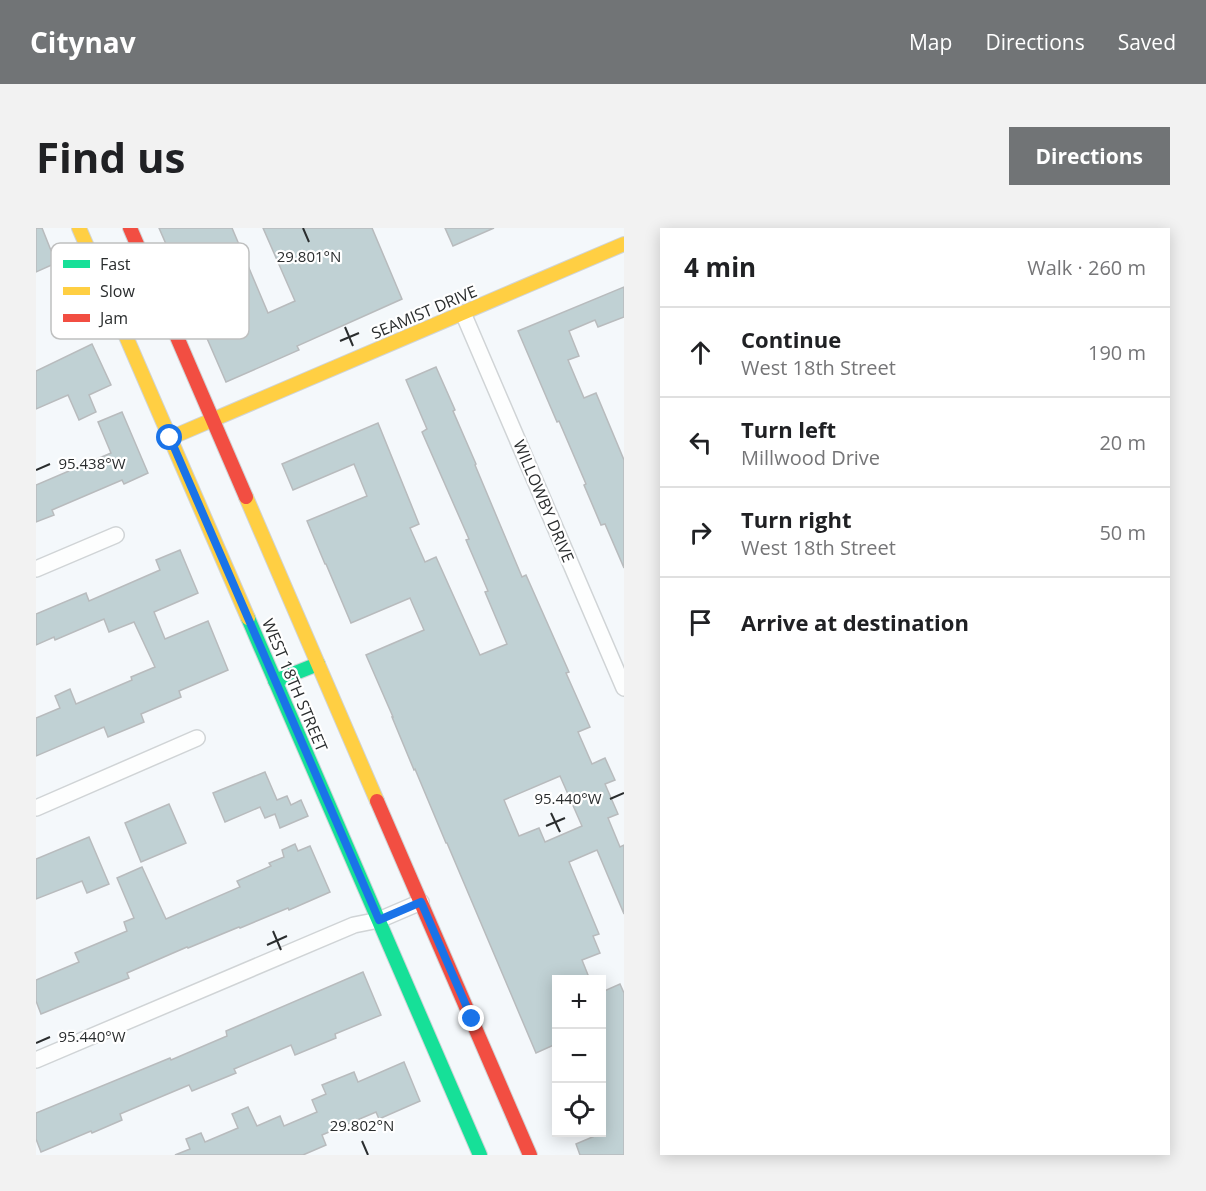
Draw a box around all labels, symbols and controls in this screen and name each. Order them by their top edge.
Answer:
text: Citynav [30,23,136,61]
text: Map [909,28,952,56]
text: Directions [985,28,1085,56]
text: Saved [1118,28,1176,56]
button: Directions [1009,127,1170,185]
text: Find us [36,128,185,185]
legend [51,243,249,339]
text: 29.801°N [277,246,341,266]
text: 4 min [684,249,756,285]
text: Fast [100,253,131,275]
text: Walk · 260 m [1027,254,1146,281]
text: Slow [100,280,135,302]
street label: SEAMIST DRIVE [368,280,480,344]
text: Jam [98,307,128,329]
text: Continue [741,324,841,354]
icon: ahead [684,336,717,369]
text: 190 m [1088,339,1146,366]
text: West 18th Street [741,354,896,381]
text: Turn left [741,414,836,444]
route start [156,424,182,450]
icon: left [684,426,717,459]
text: 20 m [1099,429,1146,456]
street label: WILLOWBY DRIVE [508,436,580,566]
text: Millwood Drive [741,444,880,471]
text: 95.438°W [58,453,126,473]
text: Turn right [741,504,852,534]
icon: right [684,516,717,549]
text: 50 m [1099,519,1146,546]
text: West 18th Street [741,534,896,561]
icon: arrive [684,606,717,639]
text: Arrive at destination [741,607,969,637]
street label: WEST 18TH STREET [257,615,333,755]
text: 95.440°W [534,788,602,808]
map controls [552,975,606,1137]
button: + [552,975,606,1029]
route end [458,1005,484,1031]
text: 95.440°W [58,1026,126,1046]
button: − [552,1029,606,1083]
button: locate [552,1083,606,1137]
text: 29.802°N [330,1115,394,1135]

